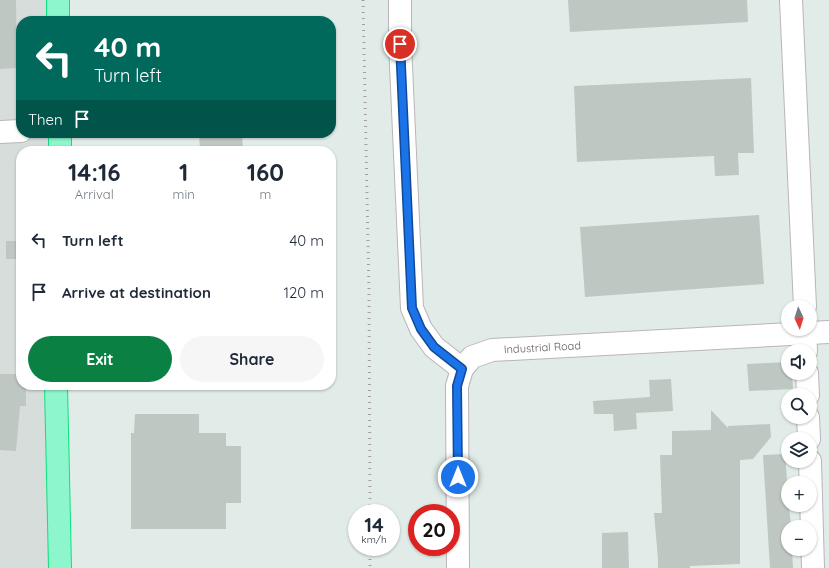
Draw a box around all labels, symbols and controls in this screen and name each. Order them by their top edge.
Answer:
pin [383,27,417,61]
text: 40 m [94,29,161,64]
icon: left [28,32,80,84]
icon: arrive [389,33,411,55]
text: Turn left [94,64,162,87]
icon: arrive [71,108,93,130]
text: Then [28,110,63,129]
text: 14:16 [68,157,121,187]
text: 1 [179,157,188,187]
text: 160 [247,157,284,187]
text: Arrival [75,186,114,202]
text: min [173,186,195,202]
text: m [259,186,271,202]
icon: left [28,229,50,251]
text: Turn left [62,231,124,250]
text: 40 m [289,231,324,250]
icon: arrive [28,281,50,303]
text: Arrive at destination [62,283,211,302]
text: 120 m [283,283,324,302]
north arrow [781,300,817,336]
map controls [781,300,817,556]
button: Exit [28,336,172,382]
button: Share [180,336,324,382]
street label: Industrial Road [503,338,581,356]
button: sound [781,344,817,380]
button: search [781,388,817,424]
button: layers [781,432,817,468]
position arrow [437,456,479,498]
button: + [781,476,817,512]
speed limit sign: 20 [408,504,460,556]
text: 14 [364,512,384,537]
button: − [781,520,817,556]
text: km/h [361,533,387,546]

